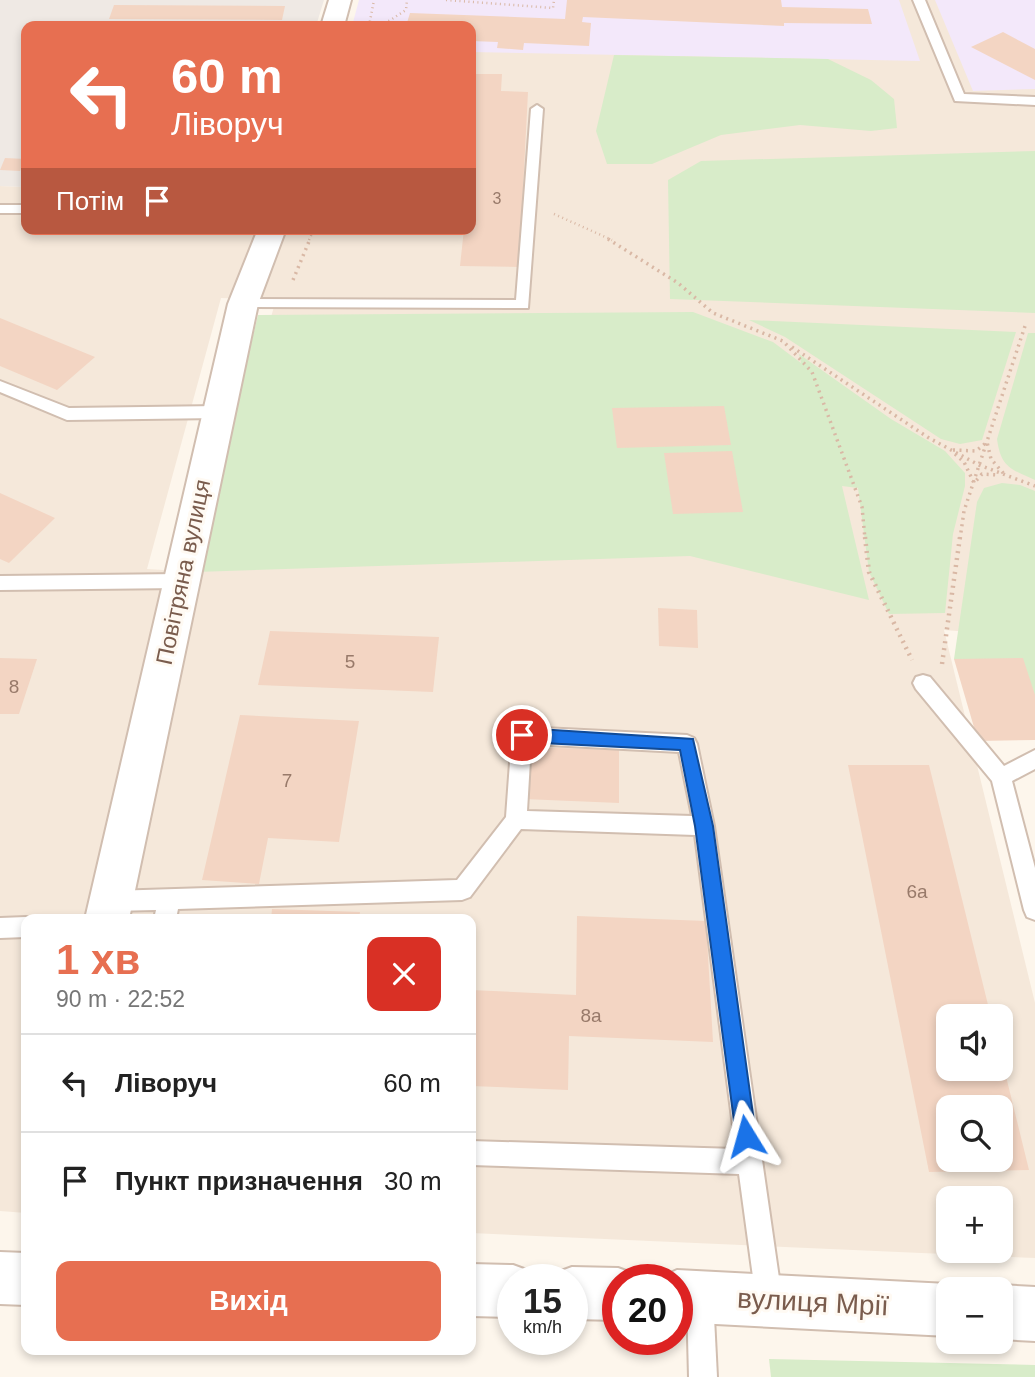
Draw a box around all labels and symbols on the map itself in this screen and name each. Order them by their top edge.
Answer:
house number: 3 [493,190,502,207]
street label: Повітряна вулиця [151,477,215,667]
house number: 5 [345,651,355,672]
house number: 8 [9,676,19,697]
pin [492,705,552,765]
house number: 7 [282,770,292,791]
house number: 6а [906,881,928,902]
house number: 8а [580,1005,602,1026]
position arrow [709,1099,783,1173]
speed limit sign: 20 [602,1264,693,1355]
street label: вулиця Мрії [737,1283,890,1321]

